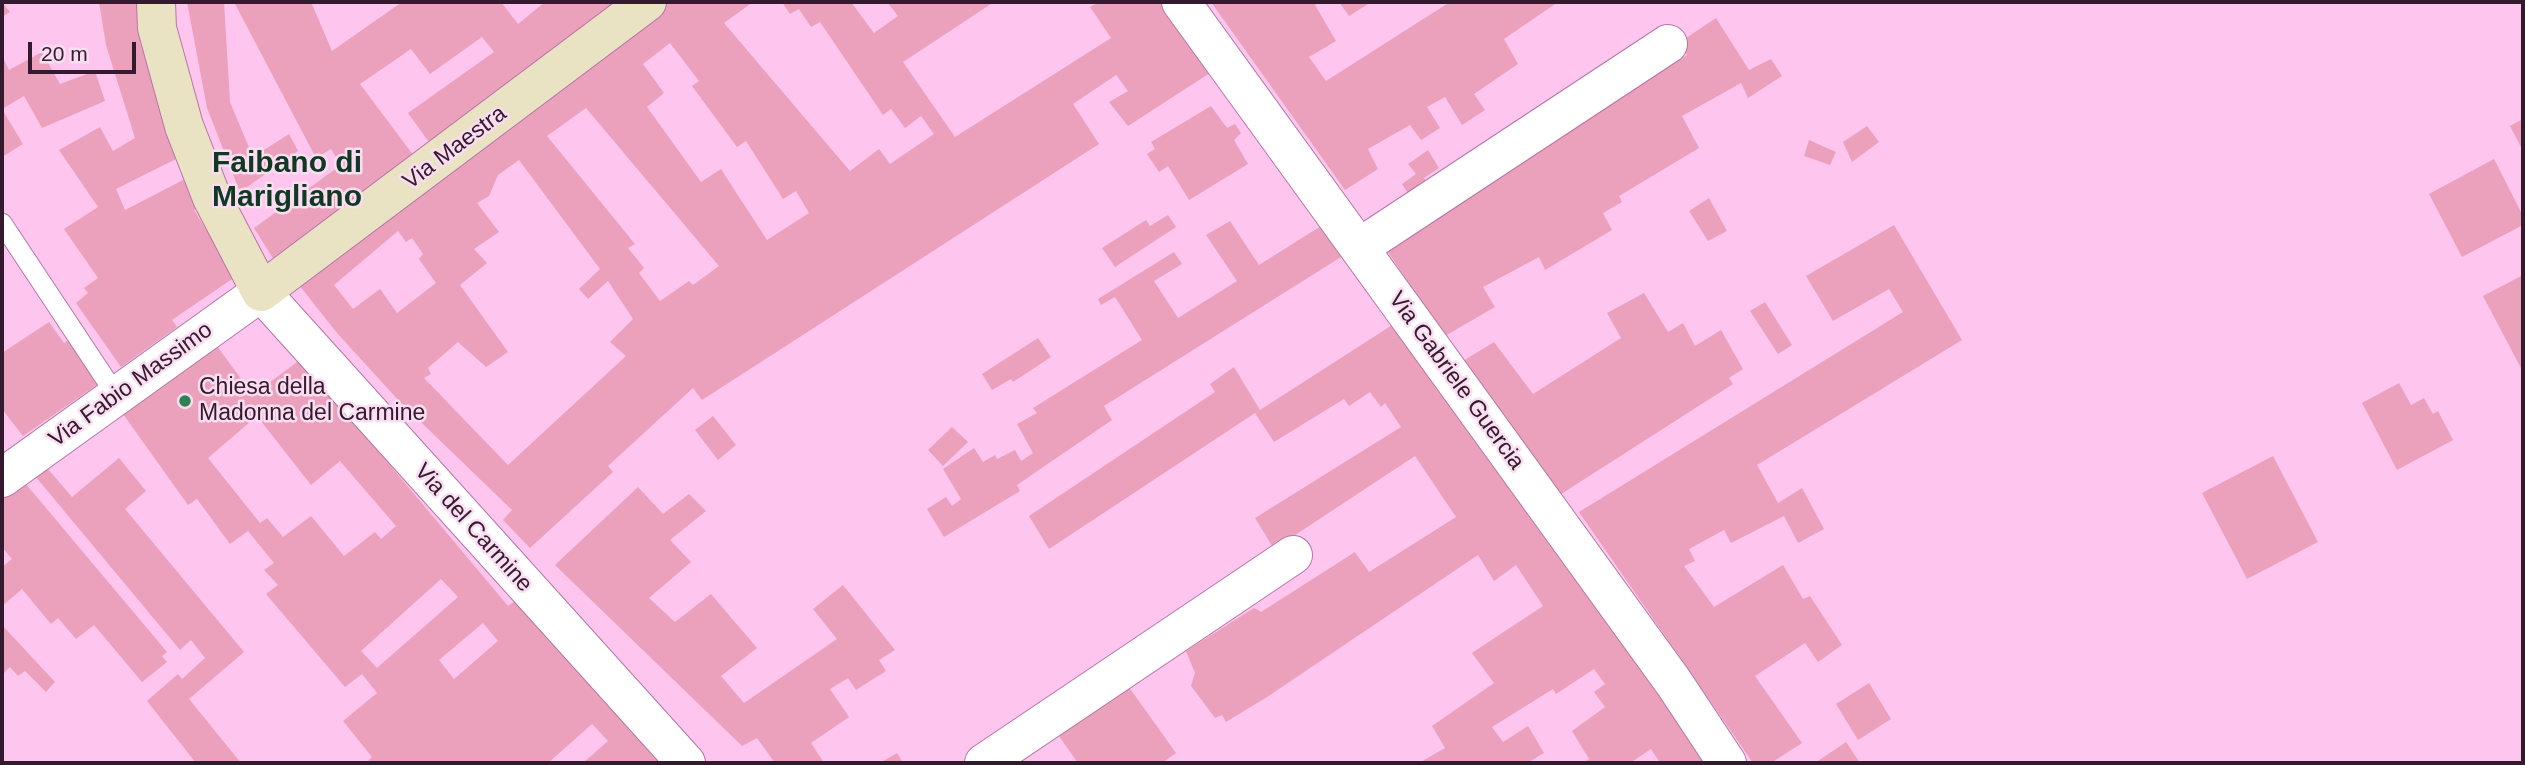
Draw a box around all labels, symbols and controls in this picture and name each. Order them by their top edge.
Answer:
scale bar [32,28,140,72]
text: 20 m [41,42,88,65]
street label: Via Maestra [398,100,512,196]
district label: Faibano di Marigliano [212,146,362,216]
street label: Via Gabriele Guercia [1382,287,1530,475]
street label: Via Fabio Massimo [44,316,218,454]
place label: Chiesa della Madonna del Carmine [199,374,425,428]
marker: Chiesa della Madonna del Carmine [177,393,193,409]
street label: Via del Carmine [408,458,538,598]

